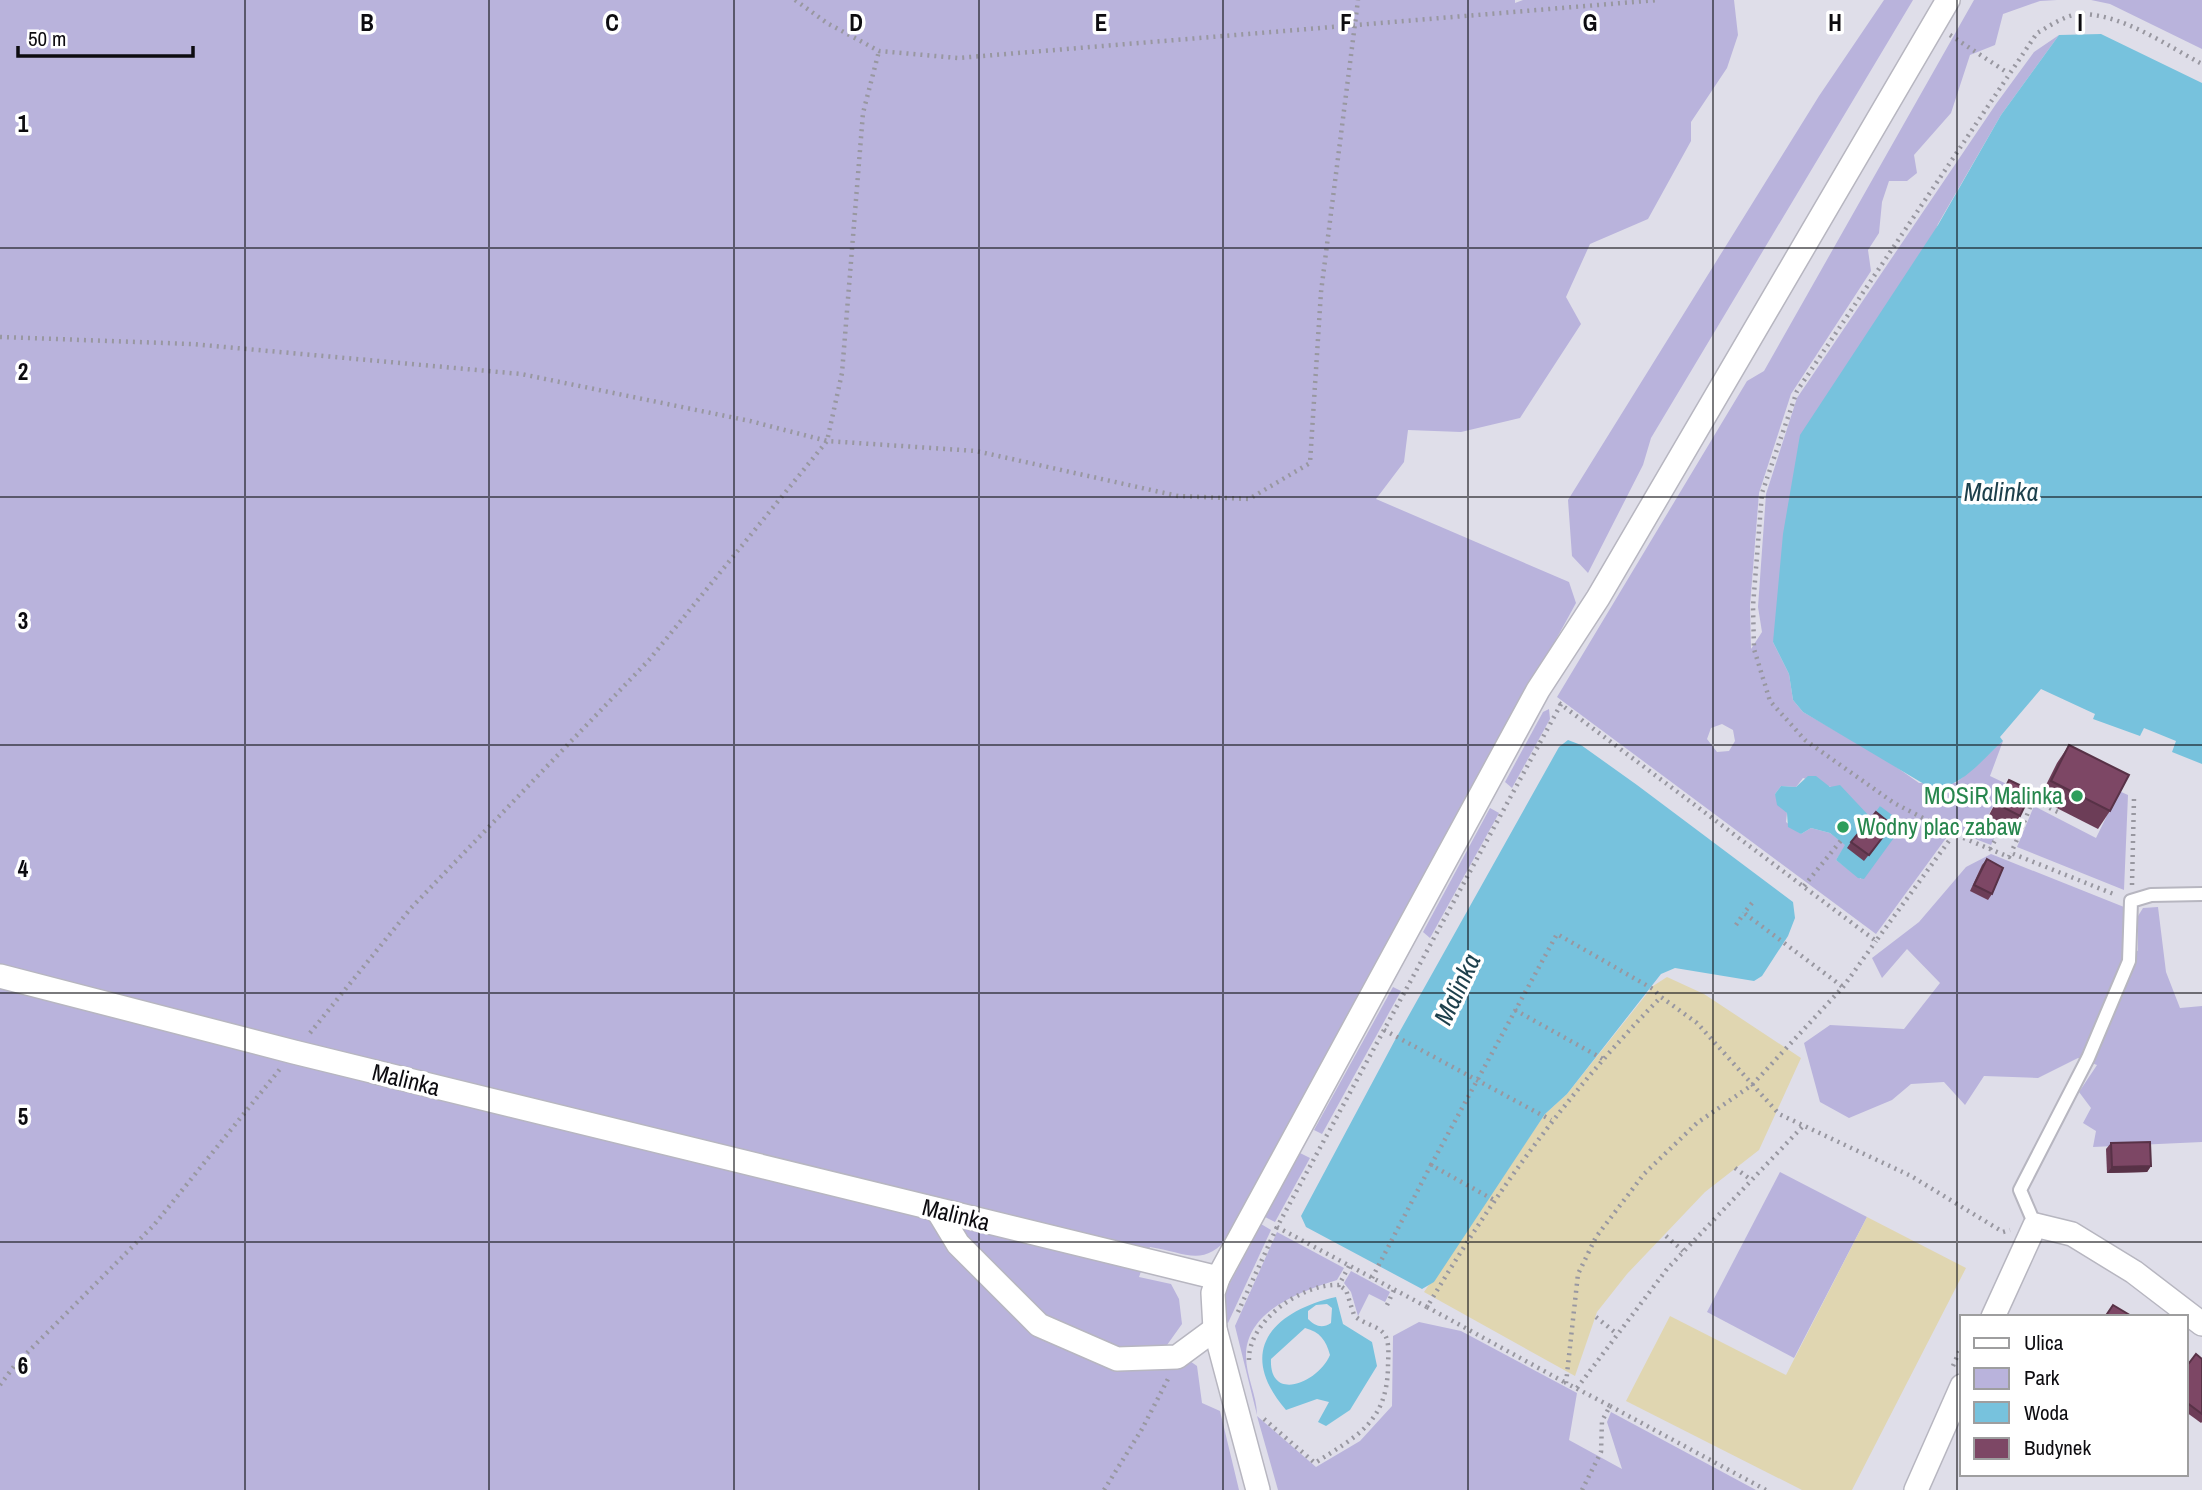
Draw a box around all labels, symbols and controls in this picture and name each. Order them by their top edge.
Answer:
text: B [360,7,374,38]
text: C [605,7,619,38]
text: D [849,7,863,38]
text: E [1095,7,1107,38]
text: F [1340,7,1352,38]
text: G [1583,7,1597,38]
text: H [1828,7,1842,38]
text: I [2077,7,2083,38]
scale bar [18,14,192,58]
text: 50 m [28,24,66,53]
text: 1 [18,108,29,139]
text: 2 [18,356,28,387]
water label: Malinka [1964,474,2038,509]
text: 3 [18,605,28,636]
place label: MOSiR Malinka [1924,779,2063,811]
marker: MOSiR Malinka [2069,788,2085,804]
place label: Wodny plac zabaw [1857,810,2023,842]
marker: Wodny plac zabaw [1835,819,1851,835]
text: 4 [18,853,29,884]
water label: Malinka [1425,947,1488,1030]
street label: Malinka [369,1055,444,1103]
text: 5 [18,1101,28,1132]
street label: Malinka [919,1190,994,1238]
legend [1960,1315,2188,1476]
text: Ulica [2024,1328,2064,1357]
text: 6 [18,1350,28,1381]
text: Park [2024,1363,2060,1392]
text: Woda [2024,1398,2069,1427]
text: Budynek [2024,1433,2091,1462]

